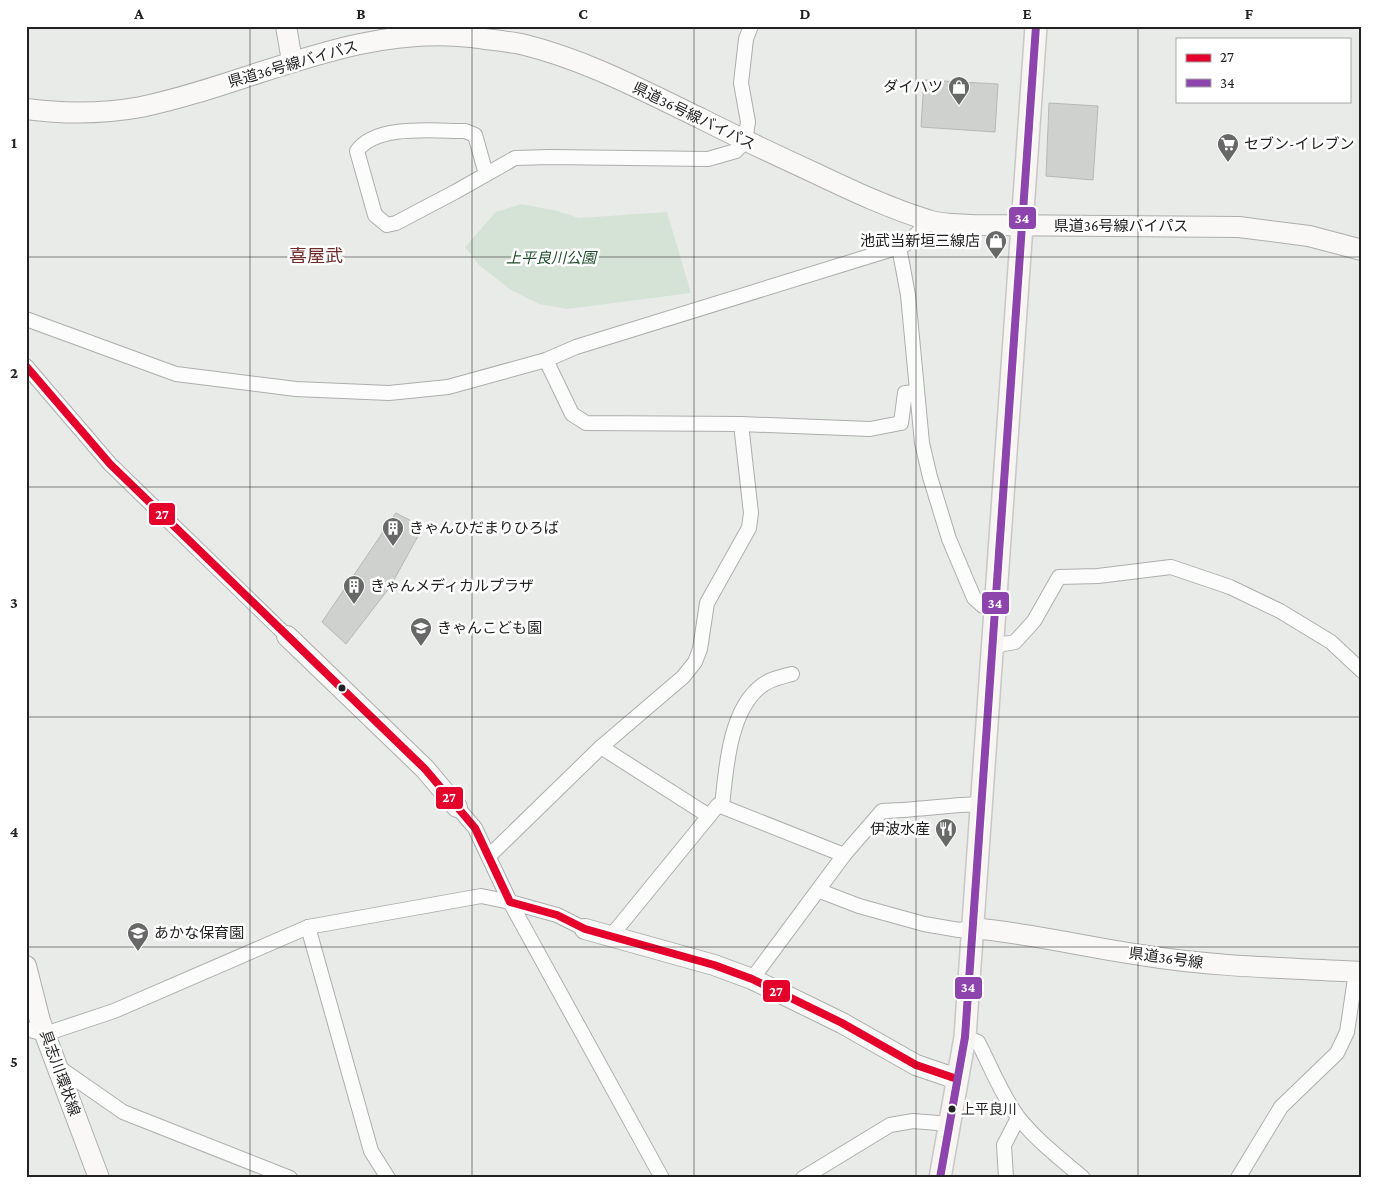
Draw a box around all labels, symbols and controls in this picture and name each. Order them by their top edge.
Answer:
text: A [133,5,144,22]
text: B [356,5,366,22]
text: C [578,5,588,22]
text: D [799,5,811,22]
text: E [1022,5,1032,22]
text: F [1245,5,1254,22]
street label: 県道36号線バイパス [226,38,360,90]
legend [1176,38,1350,102]
text: 27 [1220,49,1234,65]
shop icon: ダイハツ [947,75,971,106]
text: 34 [1220,75,1235,91]
street label: 県道36号線バイパス [630,79,758,153]
place label: ダイハツ [883,79,943,95]
supermarket icon: セブン-イレブン [1216,132,1240,163]
text: 1 [11,134,17,151]
place label: セブン-イレブン [1244,136,1354,152]
line badge: 34 [1008,206,1037,230]
text: 34 [1015,210,1030,226]
street label: 県道36号線バイパス [1054,218,1188,234]
shop icon: 池武当新垣三線店 [984,229,1008,260]
place label: 池武当新垣三線店 [860,233,980,249]
district label: 喜屋武 [289,246,343,266]
park label: 上平良川公園 [506,250,598,266]
text: 2 [10,364,18,381]
line badge: 27 [148,502,176,526]
text: 27 [155,506,169,522]
building icon: きゃんひだまりひろば [381,516,405,547]
place label: きゃんひだまりひろば [409,520,559,536]
building icon: きゃんメディカルプラザ [342,574,366,605]
place label: きゃんメディカルプラザ [370,578,534,594]
line badge: 34 [981,591,1010,615]
text: 3 [10,594,18,611]
text: 34 [988,595,1003,611]
school or university icon: きゃんこども園 [409,616,433,647]
place label: きゃんこども園 [437,620,542,636]
unlabelled marker [337,683,347,693]
line badge: 27 [435,786,464,810]
text: 27 [442,789,456,805]
restaurant icon: 伊波水産 [934,817,958,848]
place label: 伊波水産 [870,821,930,837]
text: 4 [10,823,19,840]
school or university icon: あかな保育園 [126,921,150,952]
place label: あかな保育園 [154,925,244,941]
street label: 県道36号線 [1128,945,1204,971]
line badge: 34 [954,976,983,1000]
line badge: 27 [762,979,791,1003]
text: 34 [961,979,976,995]
text: 27 [769,983,783,999]
street label: 具志川環状線 [37,1028,84,1118]
text: 5 [10,1053,18,1070]
place label: 上平良川 [961,1101,1017,1117]
marker: 上平良川 [947,1104,957,1114]

